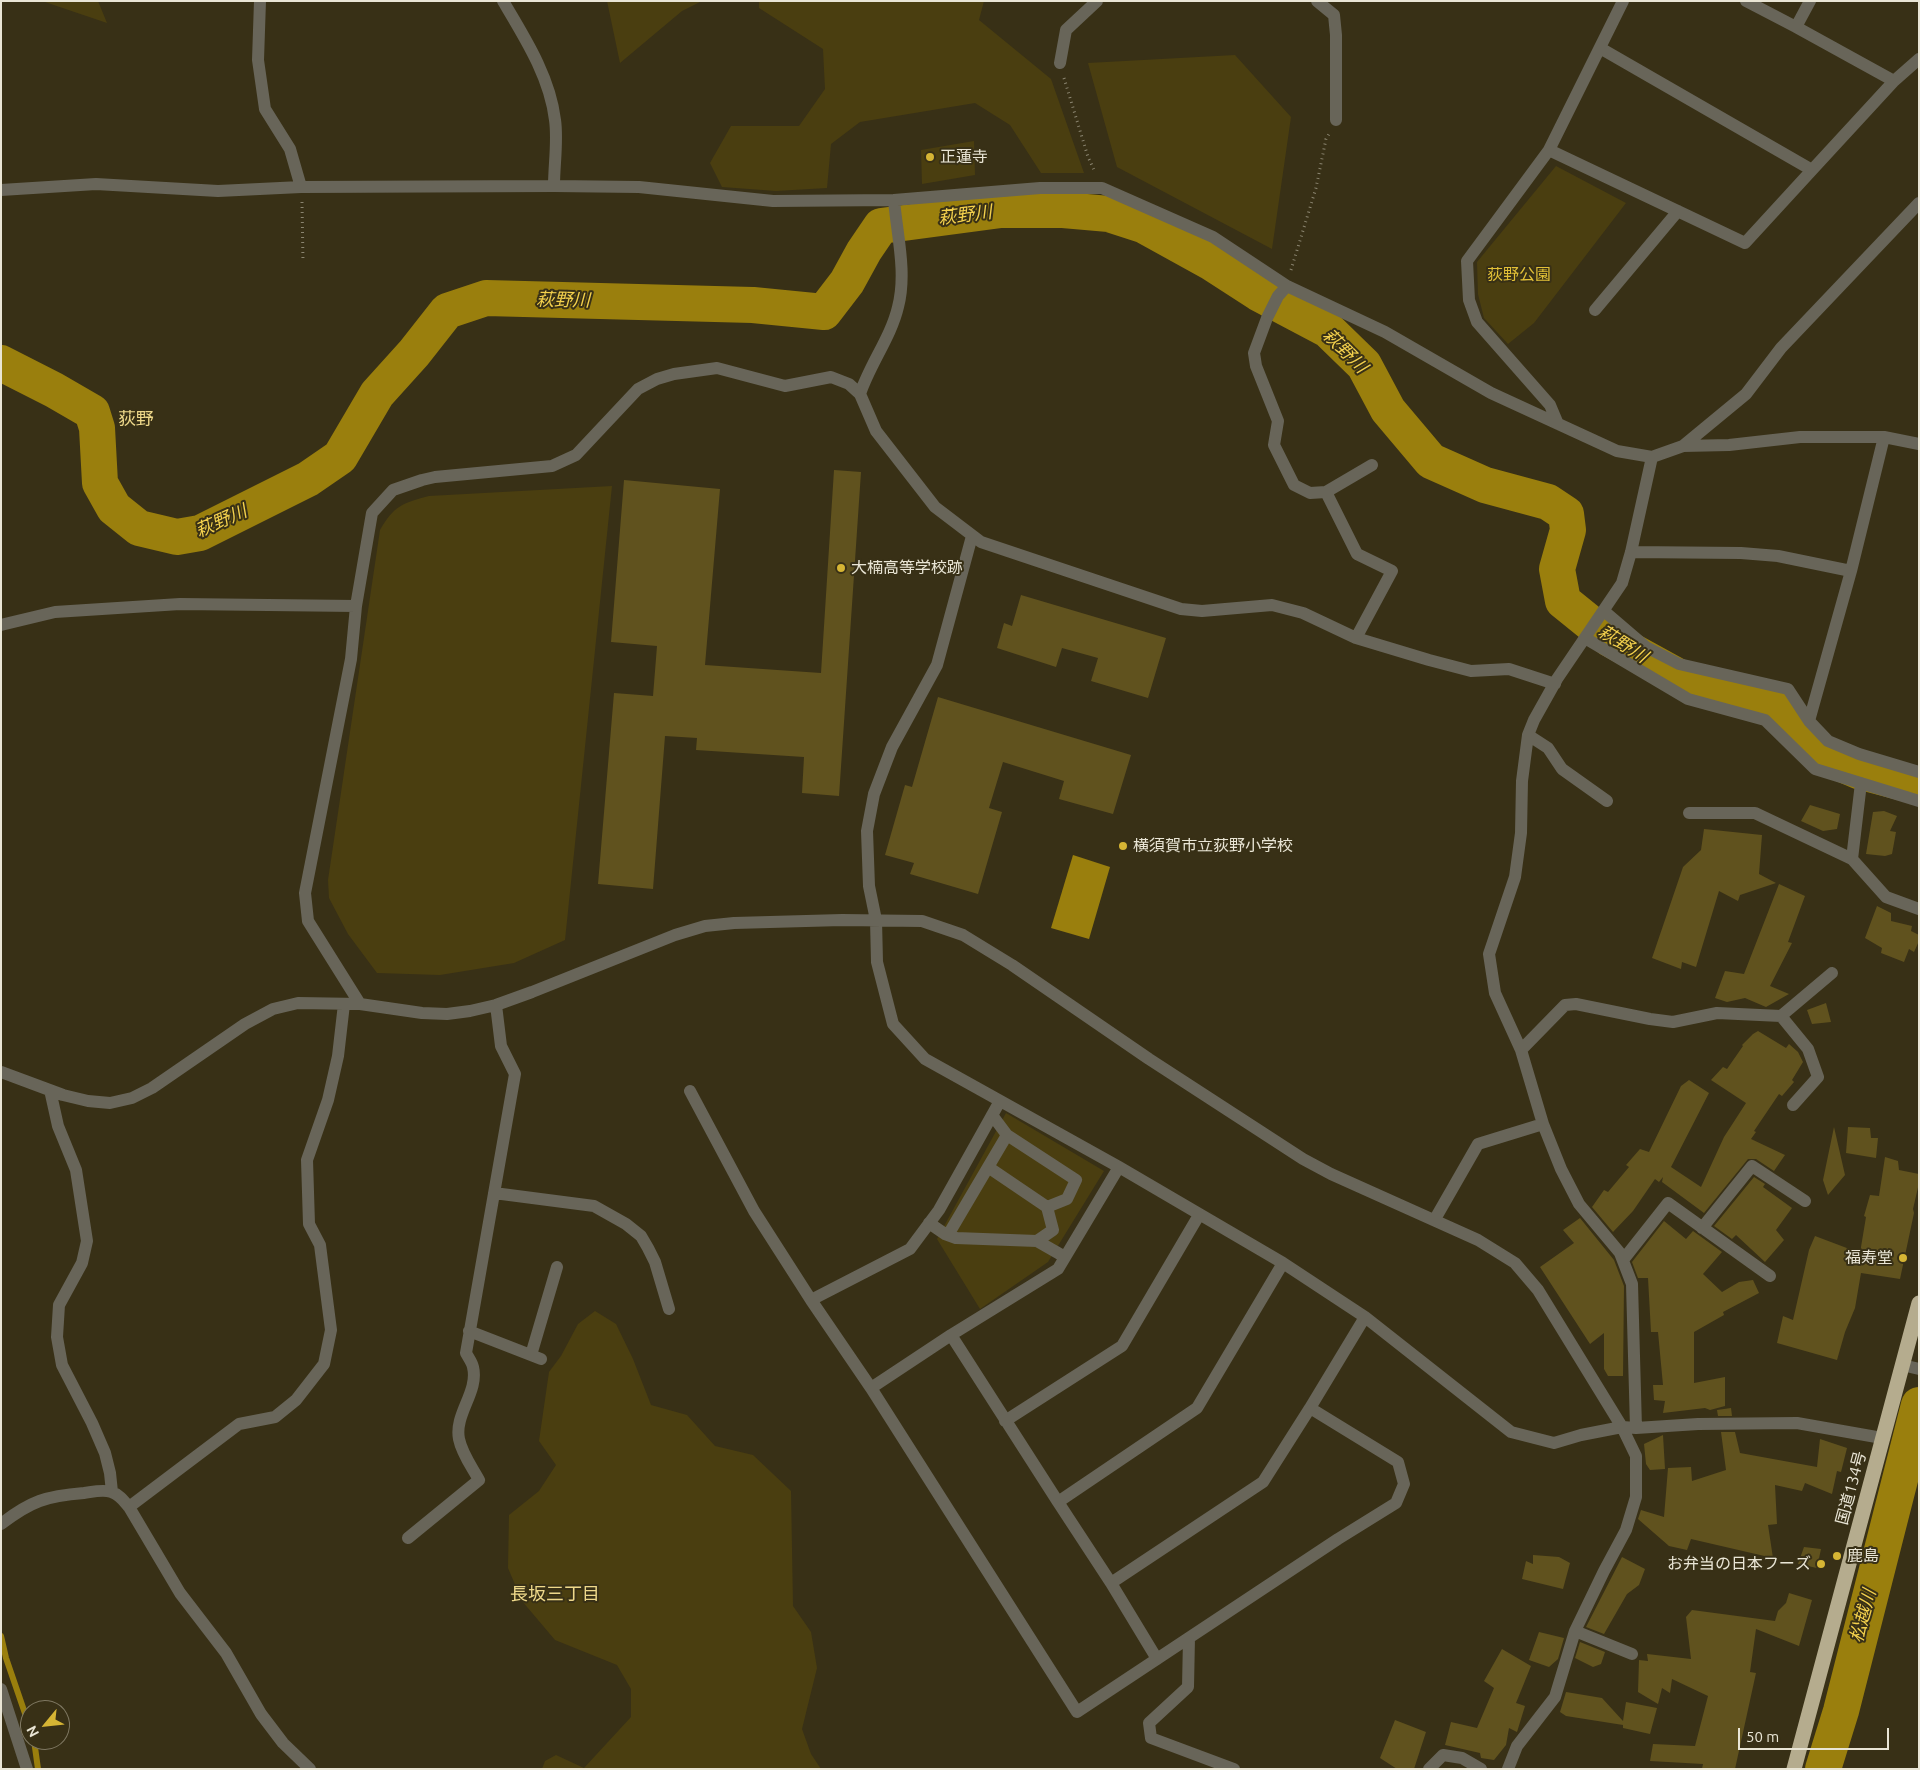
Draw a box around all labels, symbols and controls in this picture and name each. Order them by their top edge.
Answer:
place label: 正蓮寺 [940,147,988,167]
marker: 正蓮寺 [924,151,936,163]
water label: 萩野川 [937,201,993,229]
park label: 荻野公園 [1487,265,1551,285]
water label: 萩野川 [536,289,590,311]
water label: 萩野川 [1318,324,1372,378]
district label: 荻野 [118,408,154,430]
water label: 萩野川 [192,500,250,542]
place label: 大楠高等学校跡 [851,558,963,578]
marker: 大楠高等学校跡 [835,562,847,574]
water label: 萩野川 [1594,621,1652,667]
place label: 横須賀市立荻野小学校 [1133,836,1293,856]
marker: 横須賀市立荻野小学校 [1117,840,1129,852]
place label: 福寿堂 [1845,1248,1893,1268]
marker: 福寿堂 [1897,1252,1909,1264]
street label: 国道134号 [1832,1449,1870,1527]
place label: 鹿島 [1847,1546,1879,1566]
marker: 鹿島 [1831,1550,1843,1562]
place label: お弁当の日本フーズ [1667,1554,1811,1574]
marker: お弁当の日本フーズ [1815,1558,1827,1570]
district label: 長坂三丁目 [510,1583,600,1605]
water label: 松越川 [1846,1587,1880,1645]
north arrow [20,1700,70,1750]
scale bar [1740,1718,1891,1750]
text: N [23,1723,42,1740]
text: 50 m [1746,1728,1779,1745]

